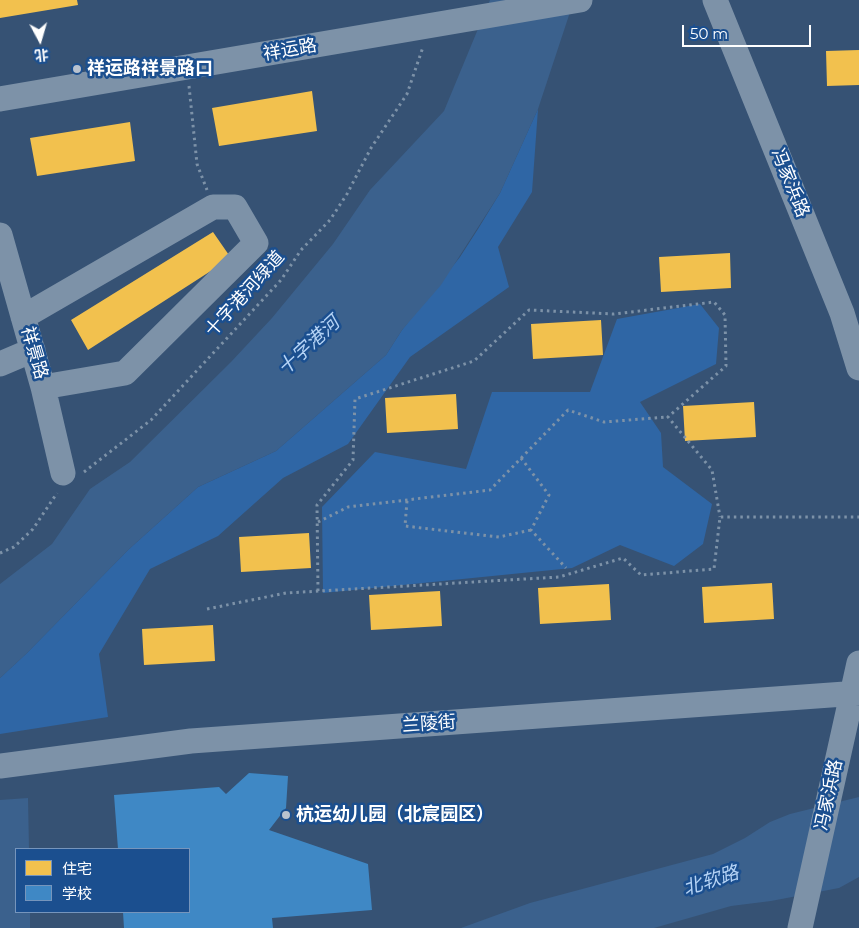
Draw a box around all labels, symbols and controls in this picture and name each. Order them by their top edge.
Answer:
north arrow [15,15,65,65]
scale bar [684,15,813,47]
text: 50 m [690,24,728,43]
street label: 祥运路 [262,35,318,65]
text: 北 [34,45,49,65]
place label: 祥运路祥景路口 [87,58,213,80]
marker: 祥运路祥景路口 [71,63,83,75]
street label: 冯家浜路 [767,146,813,220]
street label: 十字港河绿道 [201,247,289,341]
water label: 十字港河 [273,312,345,380]
street label: 祥景路 [16,324,52,382]
street label: 兰陵街 [401,711,457,737]
street label: 冯家浜路 [811,758,847,832]
place label: 杭运幼儿园（北宸园区） [296,804,494,826]
marker: 杭运幼儿园（北宸园区） [280,809,292,821]
legend [15,848,190,913]
text: 住宅 [62,859,92,878]
water label: 北软路 [680,861,742,901]
text: 学校 [62,884,92,903]

